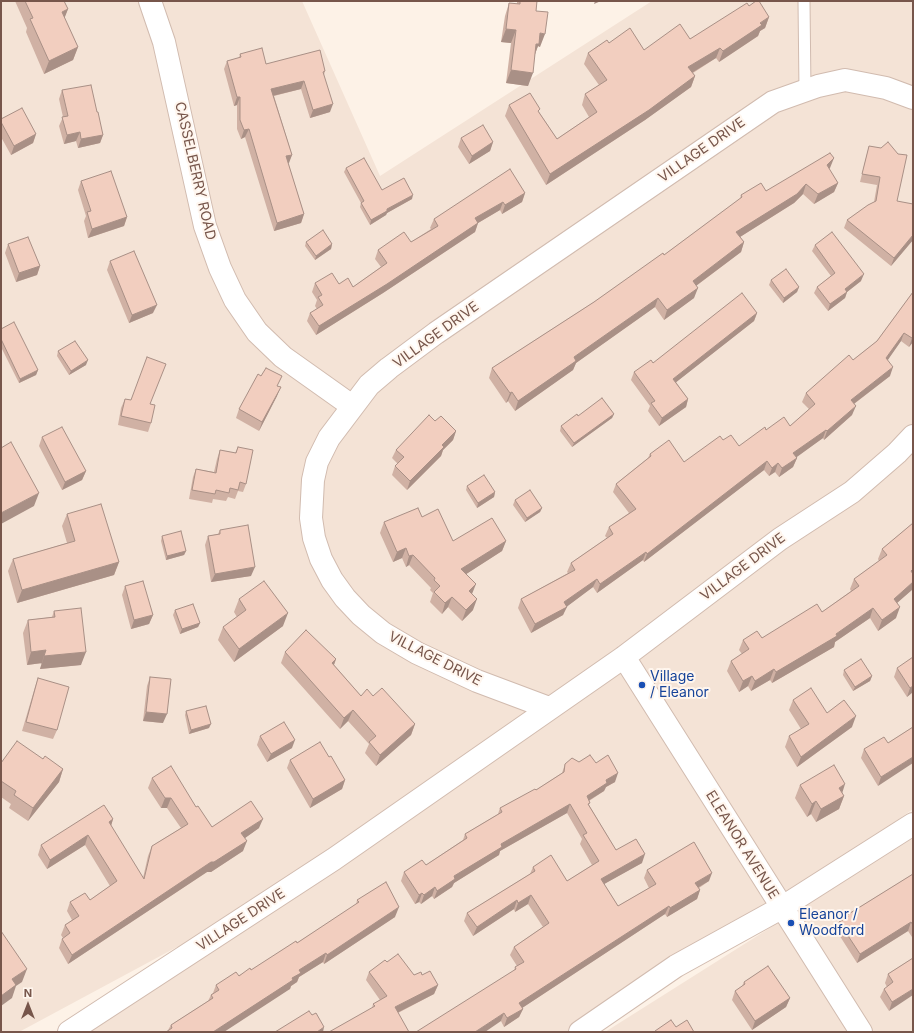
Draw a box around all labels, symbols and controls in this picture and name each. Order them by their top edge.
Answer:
street label: CASSELBERRY ROAD [171,100,219,242]
street label: VILLAGE DRIVE [655,114,749,186]
street label: VILLAGE DRIVE [390,298,482,372]
street label: VILLAGE DRIVE [697,530,789,604]
street label: VILLAGE DRIVE [386,628,484,690]
place label: Village / Eleanor [650,669,709,702]
marker: Village / Eleanor [637,680,647,690]
street label: ELEANOR AVENUE [702,788,782,902]
street label: VILLAGE DRIVE [194,885,288,955]
place label: Eleanor / Woodford [799,907,864,940]
marker: Eleanor / Woodford [786,918,796,928]
north arrow [8,985,48,1025]
text: N [24,986,32,1000]

